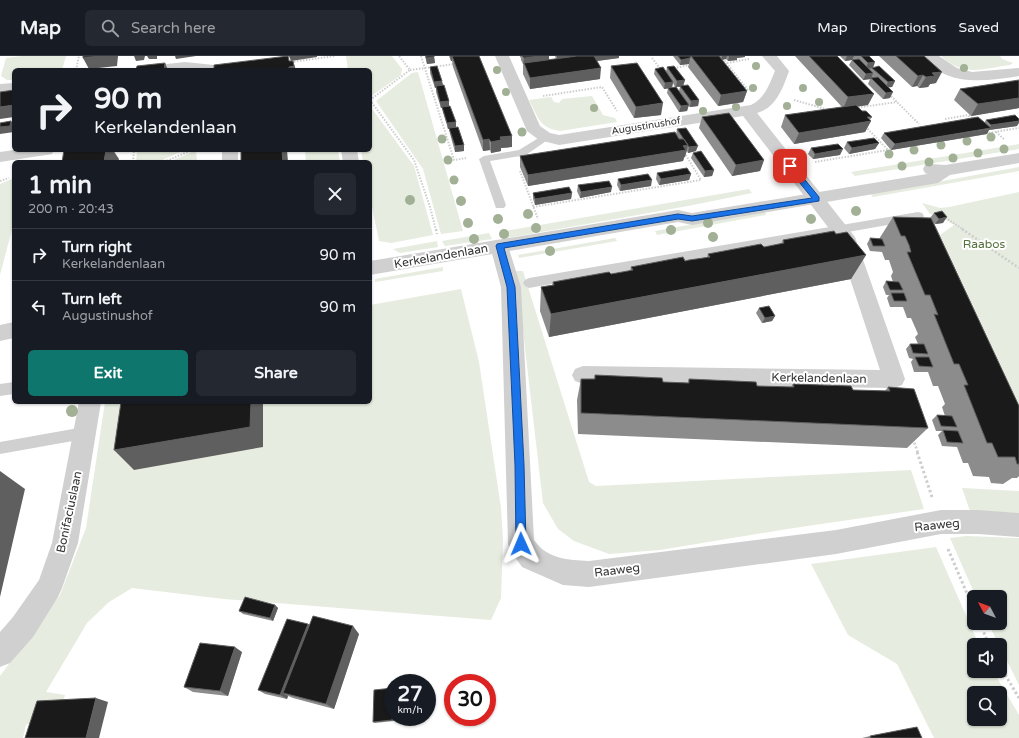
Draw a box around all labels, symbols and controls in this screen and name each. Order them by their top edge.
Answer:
search box [85,10,365,46]
text: Map [20,17,61,39]
icon: search [99,17,121,39]
text: Search here [131,19,215,37]
text: Map [817,19,848,36]
text: Directions [870,19,937,36]
text: Saved [959,19,999,36]
text: 90 m [94,82,162,116]
icon: right [28,84,80,136]
street label: Augustinushof [611,115,682,137]
text: Kerkelandenlaan [94,116,237,138]
pin [773,149,807,183]
icon: arrive [779,155,801,177]
text: 1 min [28,171,92,200]
button: close [314,173,356,215]
text: 200 m · 20:43 [28,201,114,217]
park label: Raabos [963,237,1006,251]
text: Turn right [62,238,132,256]
street label: Kerkelandenlaan [393,241,489,271]
icon: right [28,244,50,266]
text: 90 m [319,246,356,264]
text: Kerkelandenlaan [62,256,165,272]
text: Turn left [62,290,122,308]
icon: left [28,296,50,318]
text: 90 m [319,298,356,316]
text: Augustinushof [62,308,153,324]
button: Exit [28,350,188,396]
button: Share [196,350,356,396]
street label: Kerkelandenlaan [771,370,867,386]
street label: Bonifaciuslaan [54,470,84,554]
street label: Raaweg [914,516,960,534]
position arrow [500,523,542,565]
street label: Raaweg [593,560,641,580]
north arrow [967,590,1007,630]
map controls [967,590,1007,726]
button: sound [967,638,1007,678]
speed limit sign: 30 [444,674,496,726]
text: 27 [397,683,423,707]
button: search [967,686,1007,726]
text: km/h [397,704,423,716]

